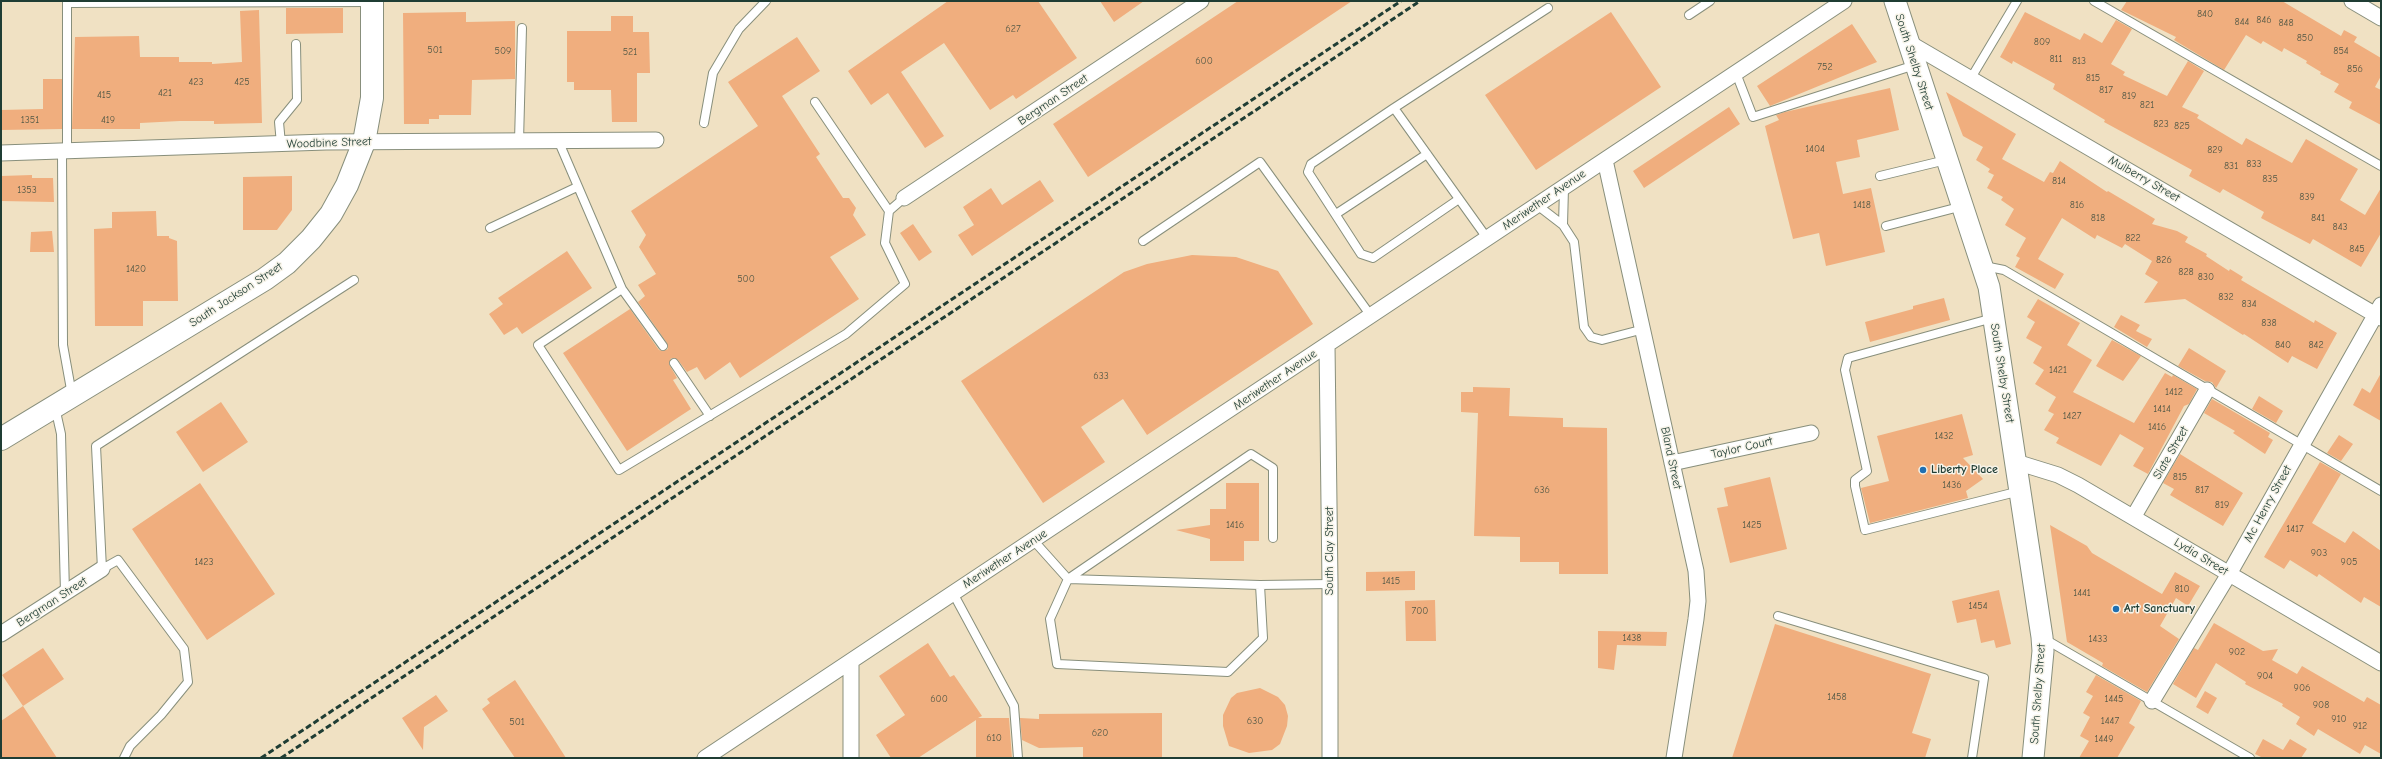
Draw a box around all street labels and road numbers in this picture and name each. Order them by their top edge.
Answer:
street label: South Shelby Street [1892,12,1936,112]
street label: Bergman Street [1015,71,1091,129]
street label: Woodbine Street [286,134,372,152]
street label: Mulberry Street [2106,153,2182,205]
street label: Meriwether Avenue [1499,167,1589,233]
street label: South Jackson Street [187,259,285,331]
street label: South Shelby Street [1987,322,2017,424]
street label: Meriwether Avenue [1230,347,1320,413]
street label: Slate Street [2150,424,2192,482]
street label: Bland Street [1657,426,1685,490]
street label: Taylor Court [1710,434,1774,462]
street label: Mc Henry Street [2241,463,2295,545]
street label: South Clay Street [1323,507,1337,595]
street label: Meriwether Avenue [960,526,1050,592]
street label: Lydia Street [2171,535,2231,579]
street label: Bergman Street [14,574,90,630]
street label: South Shelby Street [2027,643,2049,745]

